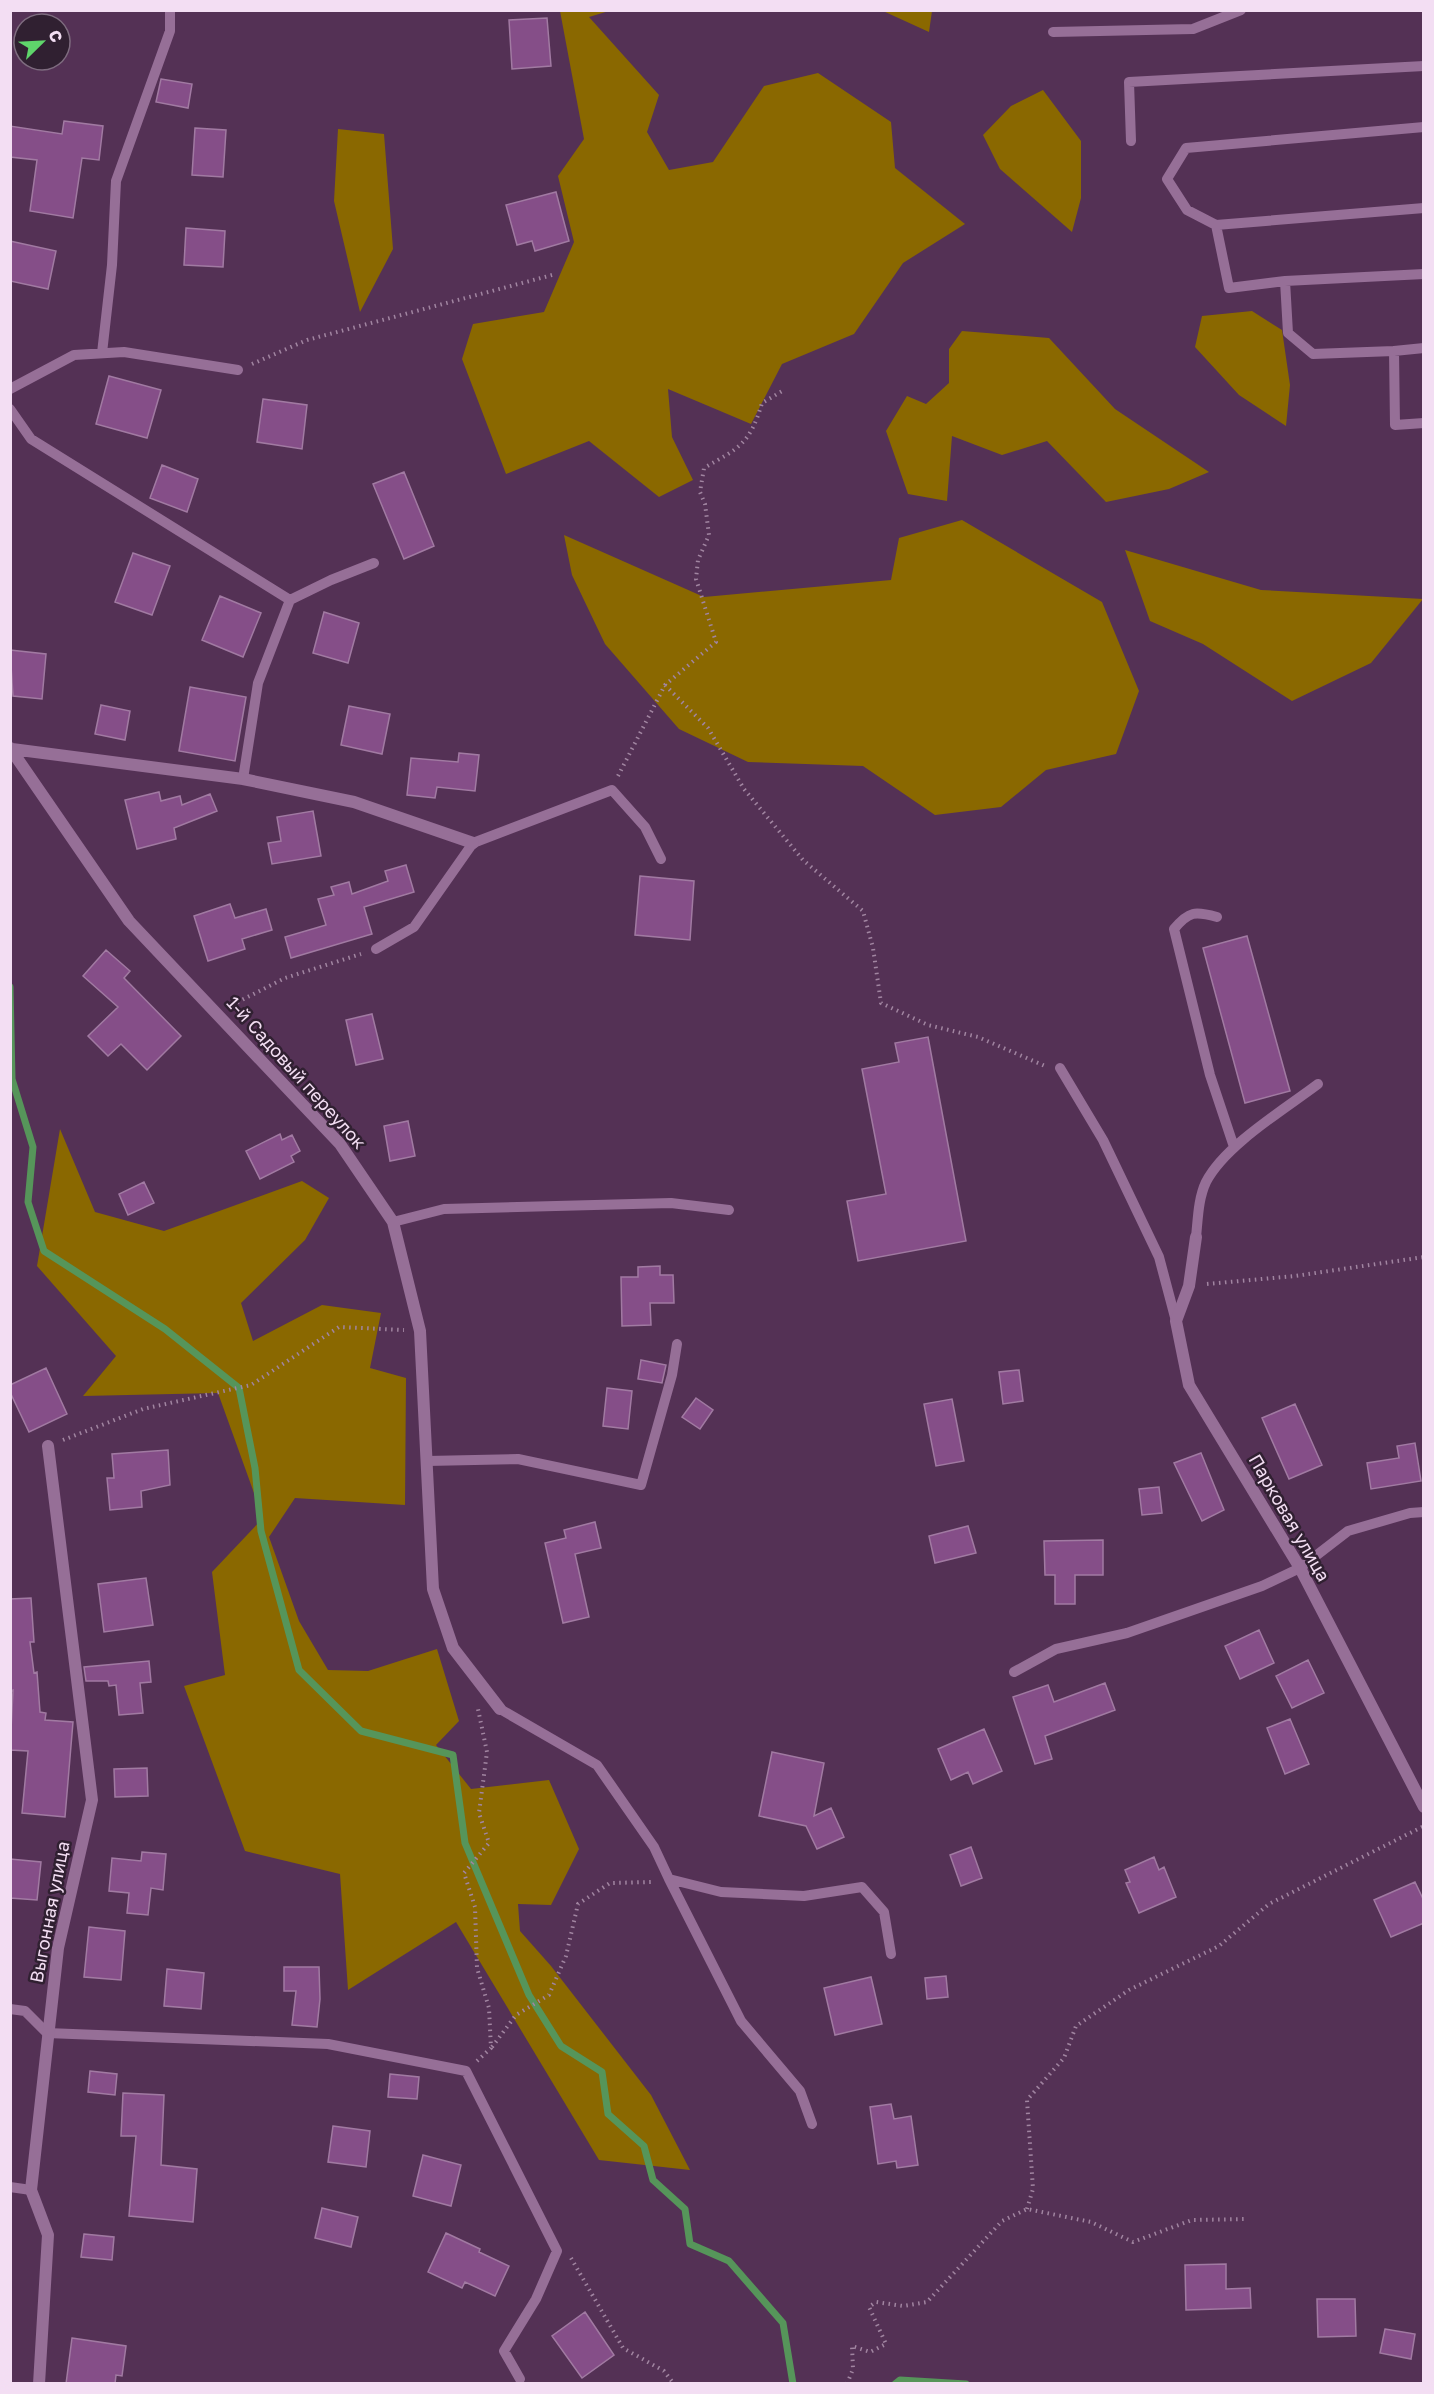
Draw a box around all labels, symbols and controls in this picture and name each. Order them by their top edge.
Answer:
north arrow [12,12,72,72]
text: С [44,27,67,45]
street label: 1-й Садовый переулок [222,991,371,1153]
street label: Парковая улица [1244,1450,1335,1585]
street label: Выгонная улица [25,1839,74,1984]

